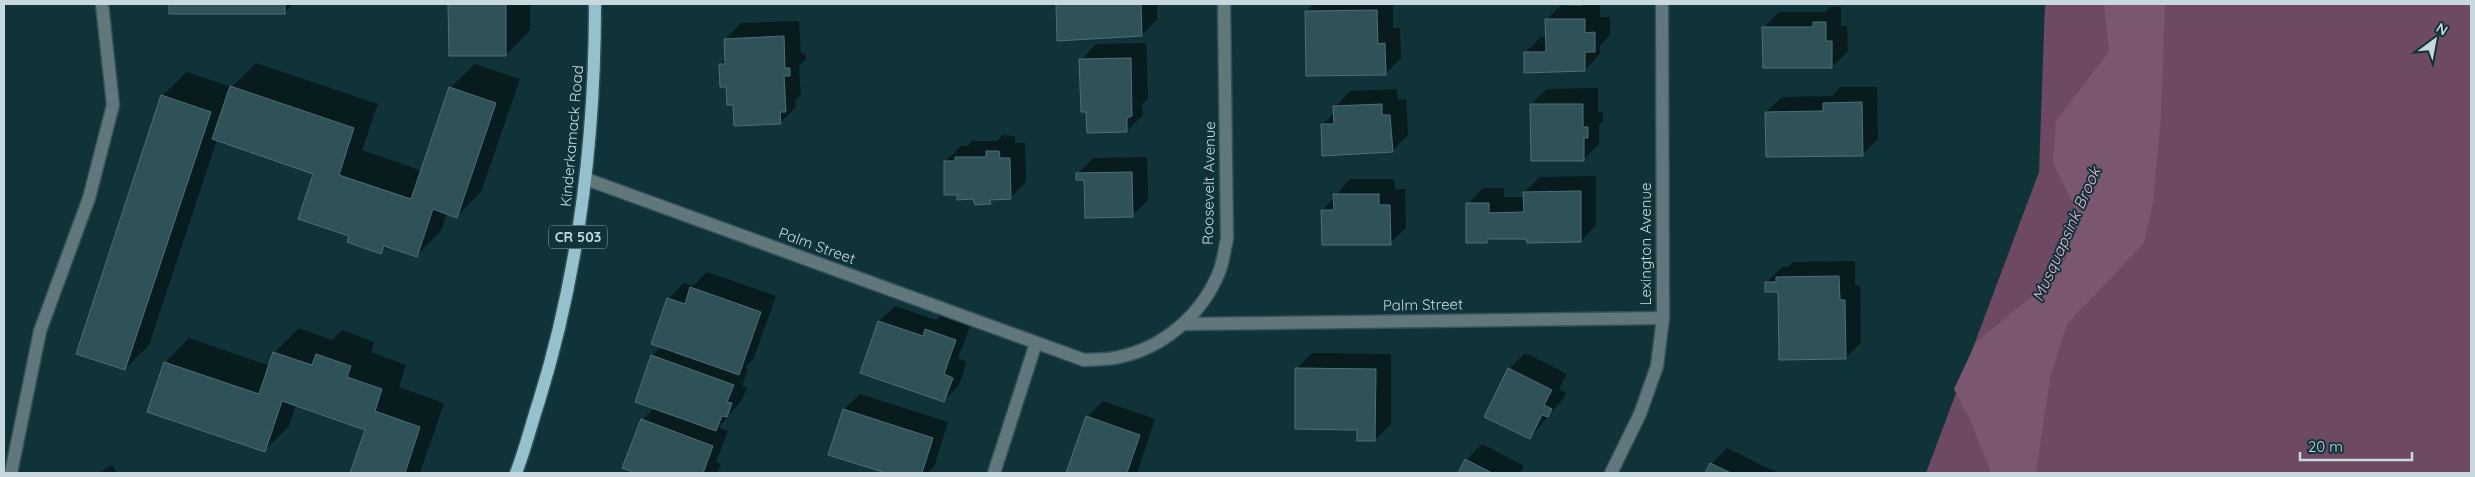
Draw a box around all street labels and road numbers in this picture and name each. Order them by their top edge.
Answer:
street label: Kinderkamack Road [556,64,587,208]
street label: Roosevelt Avenue [1198,121,1219,245]
street label: Lexington Avenue [1636,183,1655,305]
street label: Palm Street [776,223,858,268]
road number: CR 503 [549,226,607,248]
street label: Palm Street [1383,294,1463,315]

